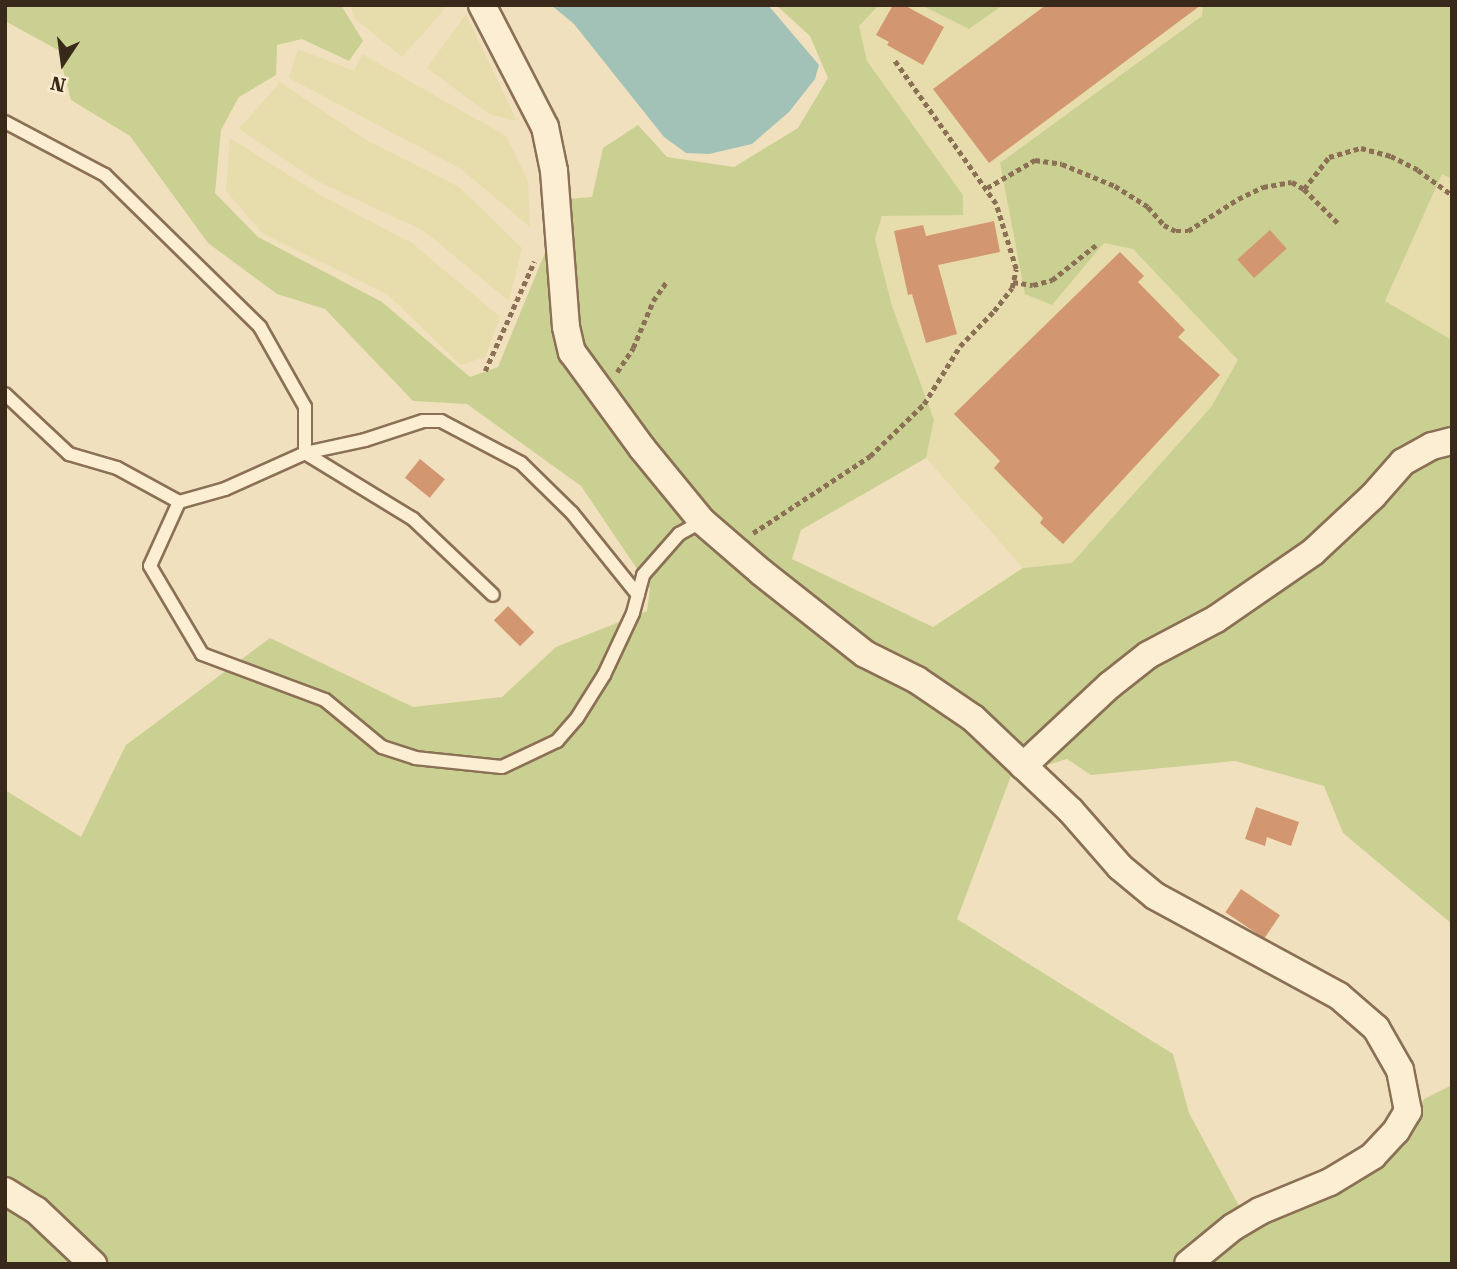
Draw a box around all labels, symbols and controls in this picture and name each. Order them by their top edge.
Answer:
north arrow [28,28,98,98]
text: N [48,71,68,97]

